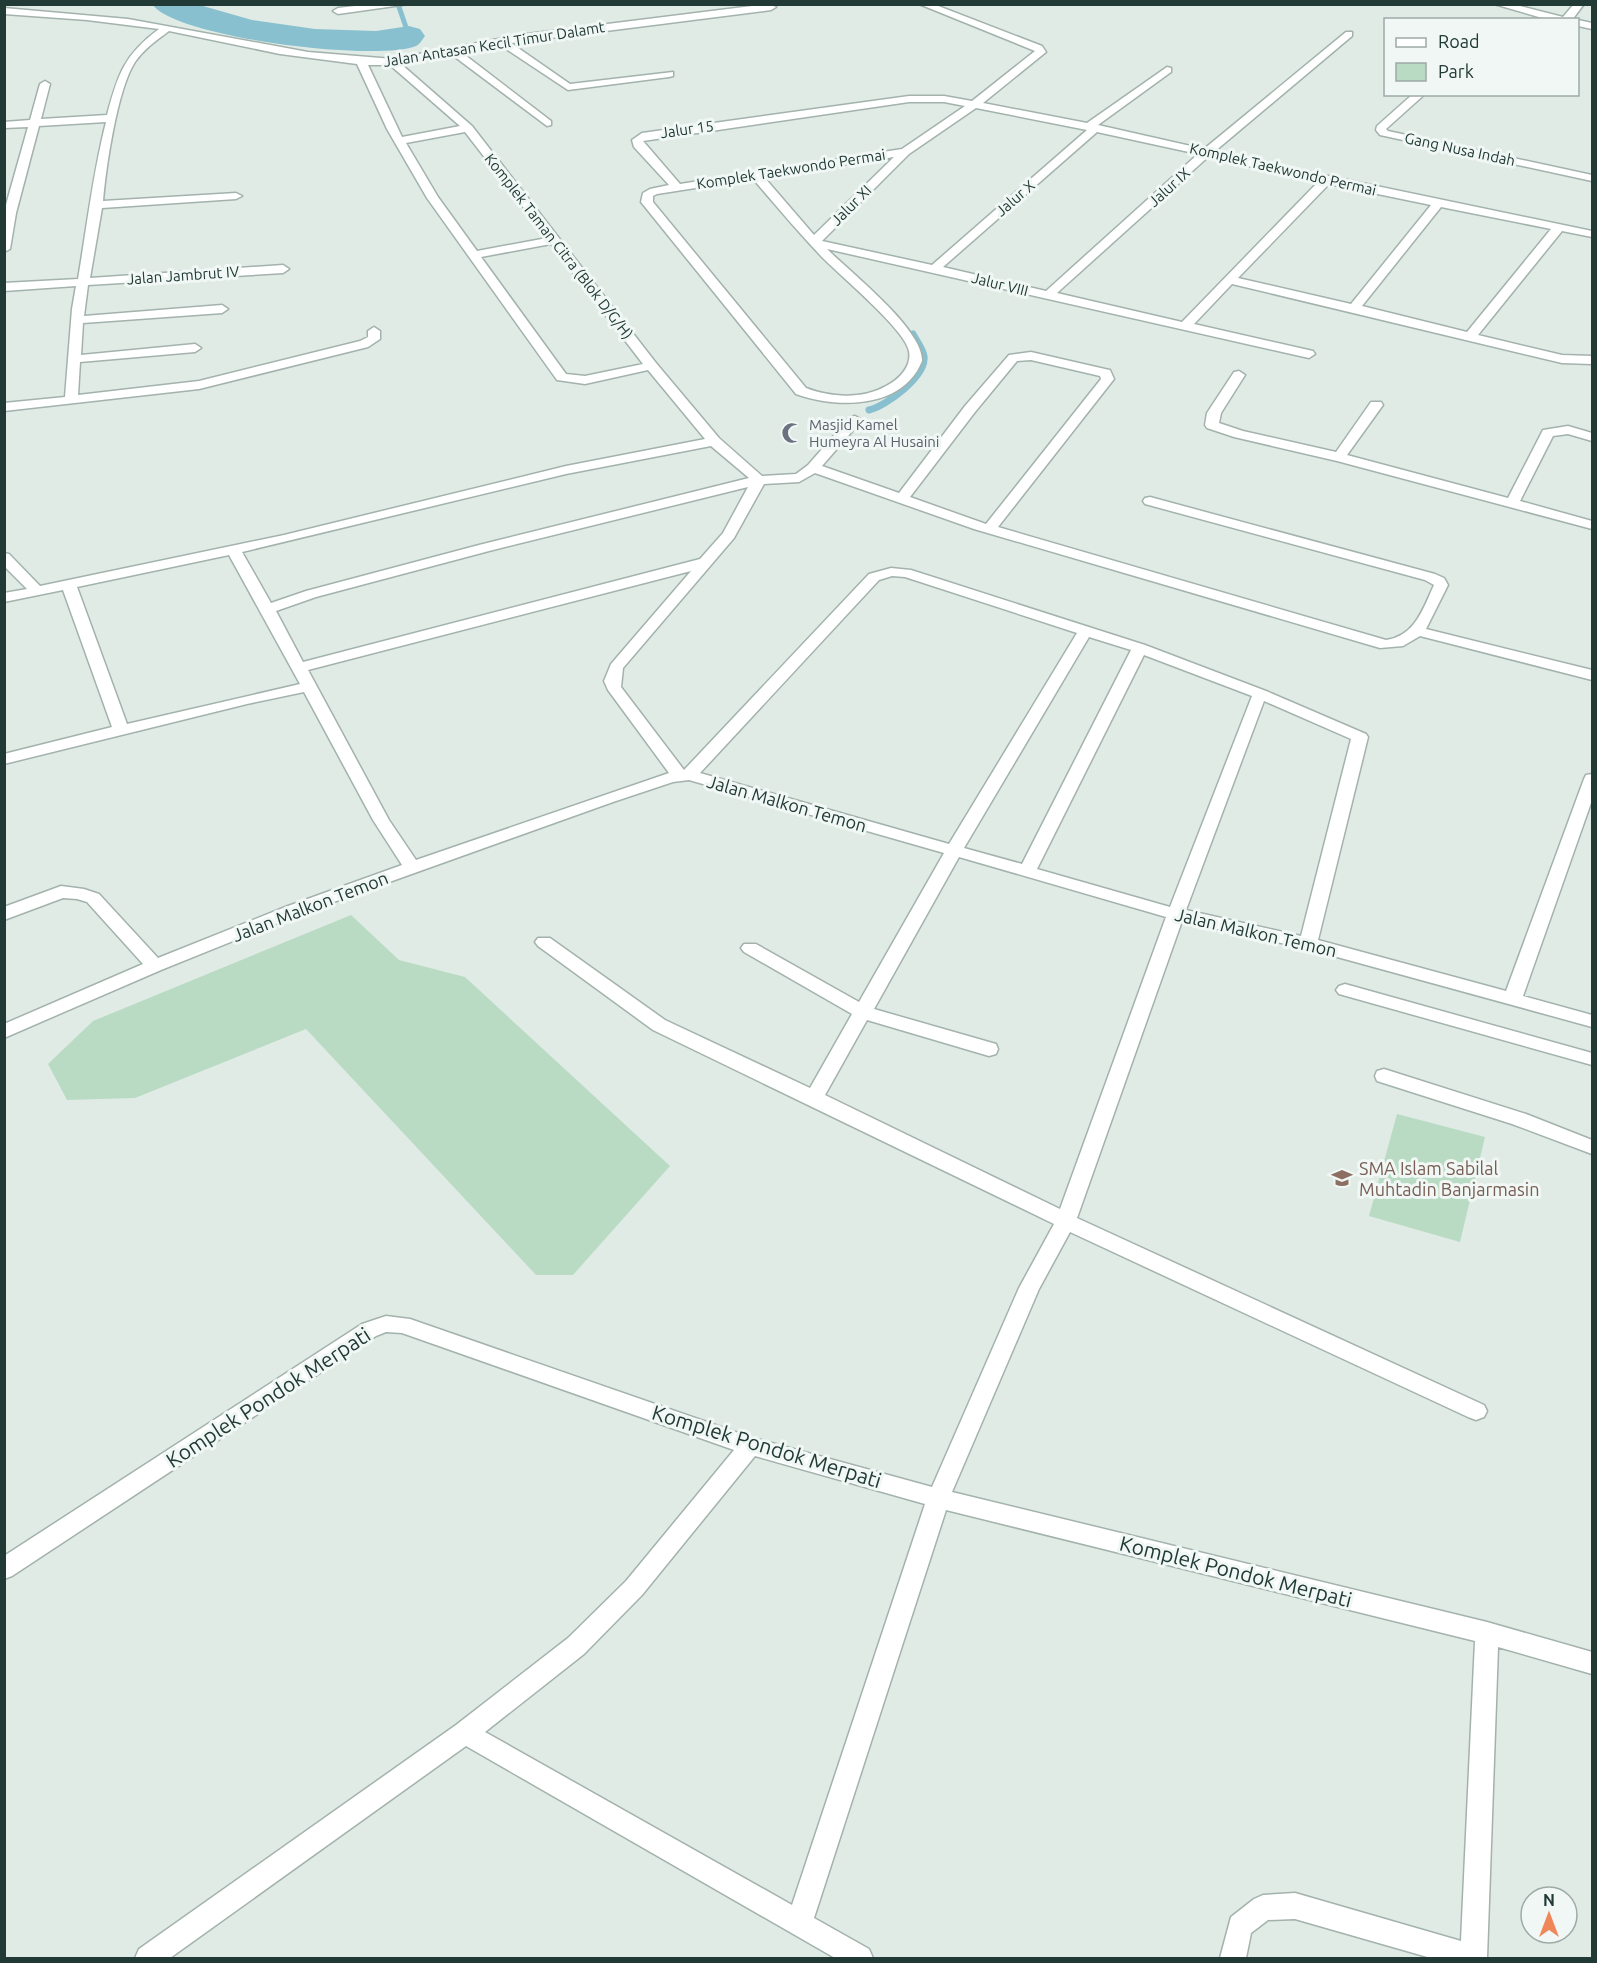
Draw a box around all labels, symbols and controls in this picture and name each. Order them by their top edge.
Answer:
street label: Jalan Antasan Kecil Timur Dalamt [382,18,606,70]
legend [1384,18,1579,96]
text: Road [1438,31,1480,51]
text: Park [1438,61,1474,81]
street label: Jalur 15 [659,117,715,141]
street label: Gang Nusa Indah [1403,129,1517,169]
street label: Komplek Taekwondo Permai [1188,139,1378,199]
street label: Komplek Taekwondo Permai [695,146,887,192]
street label: Komplek Taman Citra (Blok D/G/H) [481,150,637,342]
street label: Jalur IX [1145,164,1193,210]
street label: Jalur X [992,177,1038,219]
street label: Jalur XI [827,181,875,229]
street label: Jalan Jambrut IV [126,263,240,287]
street label: Jalur VIII [970,269,1030,299]
place label: Masjid Kamel Humeyra Al Husaini [809,416,940,450]
mosque icon: Masjid Kamel Humeyra Al Husaini [780,421,804,445]
street label: Jalan Malkon Temon [705,771,869,835]
street label: Jalan Malkon Temon [229,867,391,945]
street label: Jalan Malkon Temon [1173,904,1339,960]
place label: SMA Islam Sabilal Muhtadin Banjarmasin [1359,1158,1539,1199]
school or university icon: SMA Islam Sabilal Muhtadin Banjarmasin [1330,1166,1354,1190]
street label: Komplek Pondok Merpati [161,1322,375,1472]
street label: Komplek Pondok Merpati [649,1400,885,1492]
street label: Komplek Pondok Merpati [1117,1531,1355,1611]
north arrow [1519,1885,1579,1945]
text: N [1543,1891,1555,1909]

